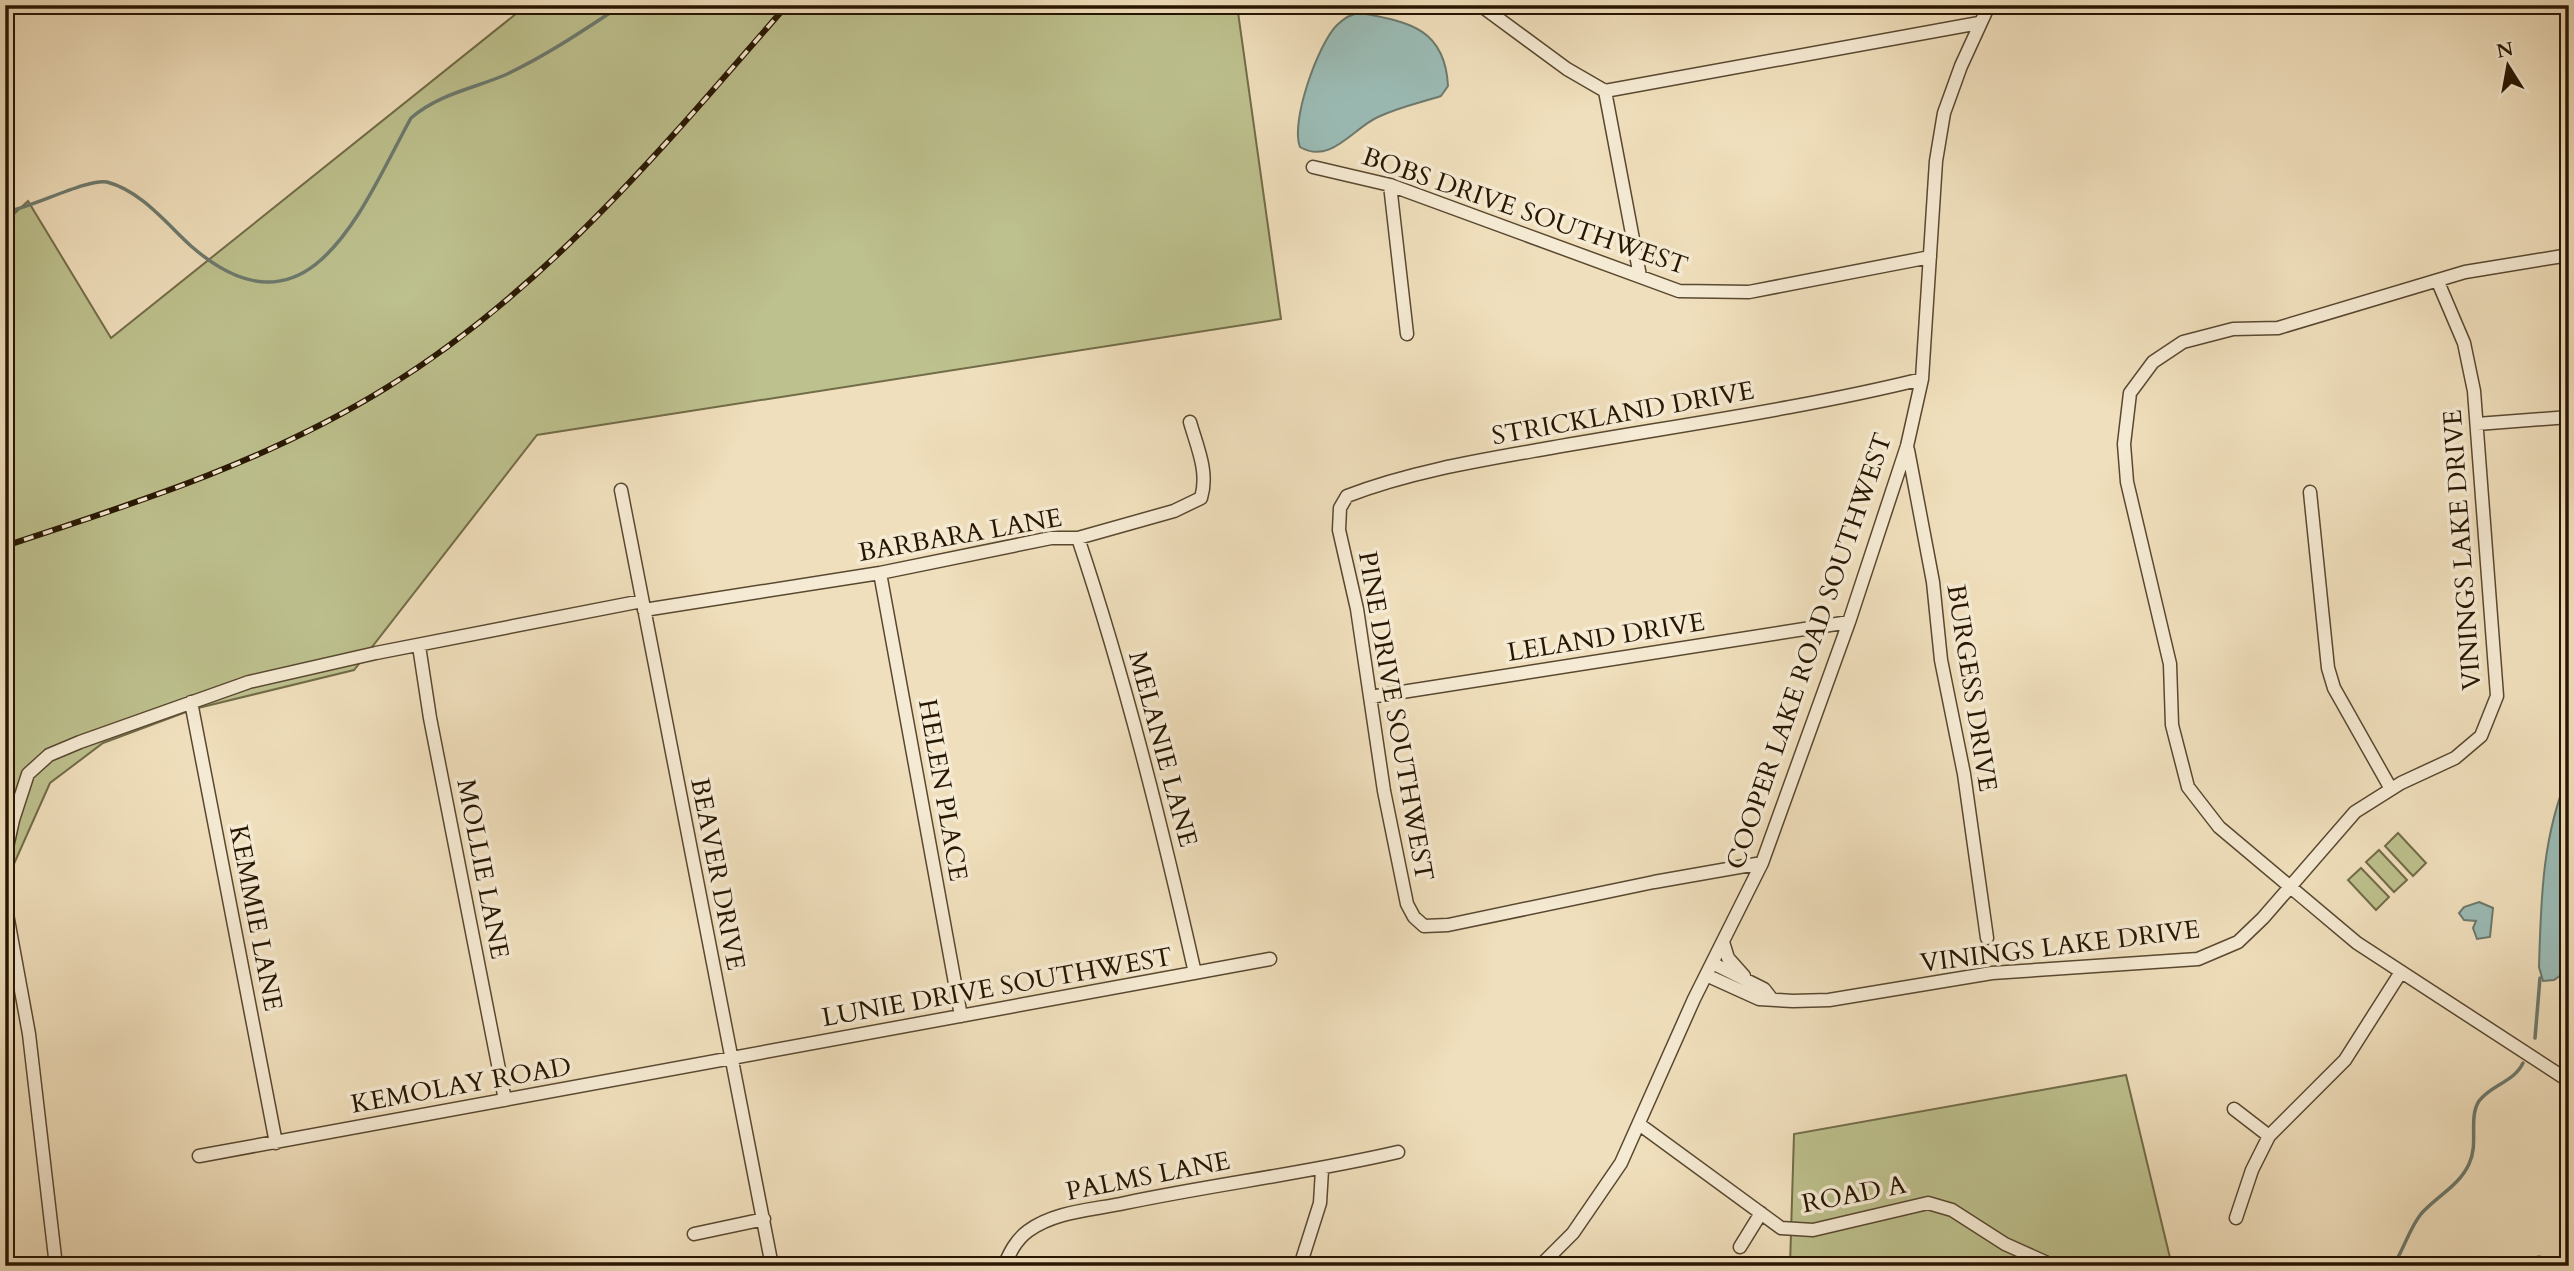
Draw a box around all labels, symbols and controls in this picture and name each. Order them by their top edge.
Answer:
north arrow [2472,32,2542,102]
text: N [2494,36,2516,65]
street label: BOBS DRIVE SOUTHWEST [1357,139,1693,283]
street label: STRICKLAND DRIVE [1489,373,1757,453]
street label: VININGS LAKE DRIVE [2435,408,2489,692]
street label: COOPER LAKE ROAD SOUTHWEST [1718,428,1900,874]
street label: BARBARA LANE [855,500,1065,570]
street label: PINE DRIVE SOUTHWEST [1350,548,1442,884]
street label: BURGESS DRIVE [1938,582,2006,794]
street label: LELAND DRIVE [1505,604,1707,670]
street label: MELANIE LANE [1120,647,1206,851]
street label: HELEN PLACE [910,696,976,884]
street label: BEAVER DRIVE [682,775,754,973]
street label: MOLLIE LANE [448,776,518,962]
street label: KEMMIE LANE [221,822,291,1014]
street label: VININGS LAKE DRIVE [1918,911,2202,981]
street label: LUNIE DRIVE SOUTHWEST [819,939,1175,1035]
street label: KEMOLAY ROAD [348,1048,574,1122]
street label: PALMS LANE [1063,1143,1233,1209]
street label: ROAD A [1799,1167,1910,1221]

